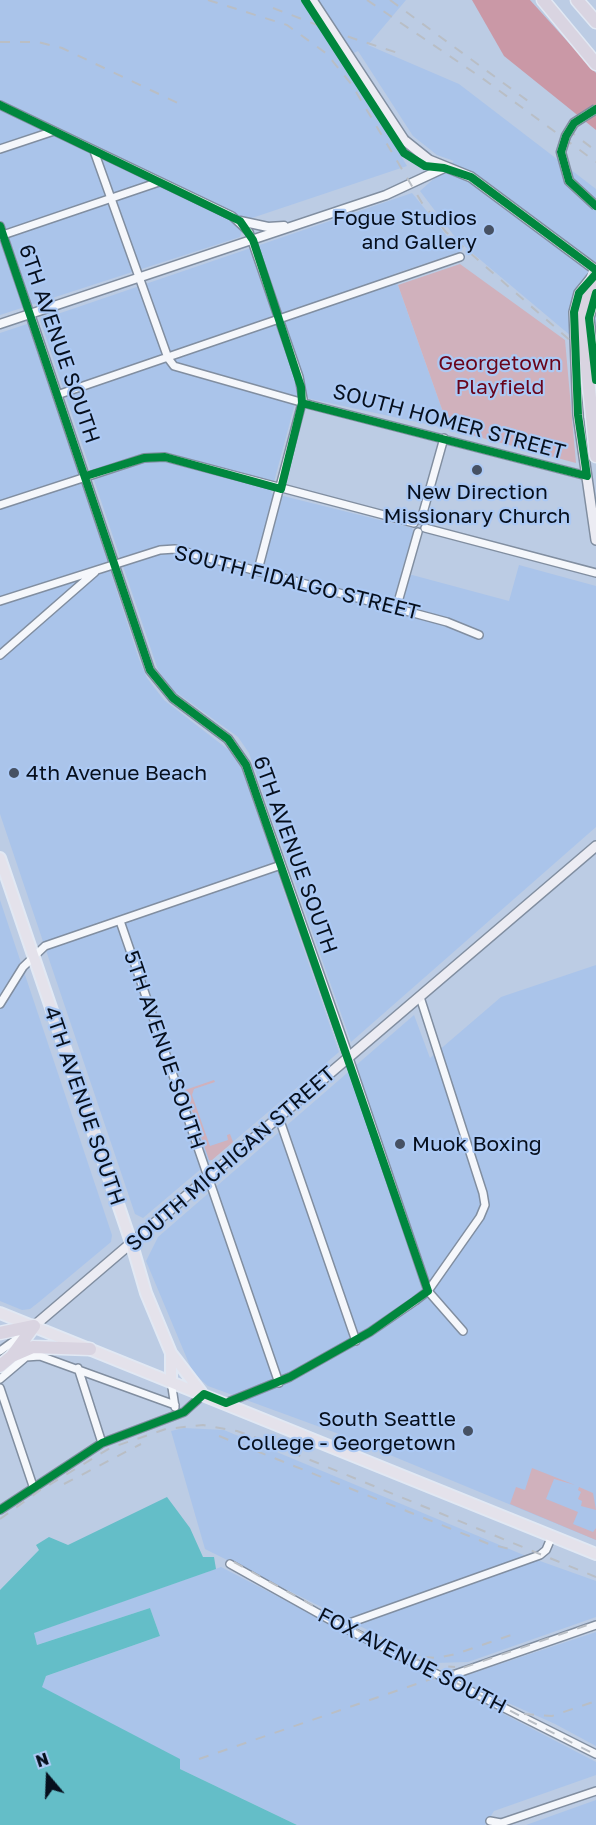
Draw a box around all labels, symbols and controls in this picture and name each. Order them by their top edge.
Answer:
place label: Fogue Studios and Gallery [333,205,477,255]
marker: Fogue Studios and Gallery [482,223,496,237]
street label: 6TH AVENUE SOUTH [13,241,105,447]
park label: Georgetown Playfield [438,350,562,400]
street label: SOUTH HOMER STREET [330,379,568,465]
marker: New Direction Missionary Church [470,463,484,477]
place label: New Direction Missionary Church [383,479,571,529]
street label: SOUTH FIDALGO STREET [172,540,422,626]
street label: 6TH AVENUE SOUTH [247,753,343,957]
place label: 4th Avenue Beach [26,760,207,786]
marker: 4th Avenue Beach [7,766,21,780]
street label: 5TH AVENUE SOUTH [118,948,210,1152]
street label: 4TH AVENUE SOUTH [38,1003,130,1209]
street label: SOUTH MICHIGAN STREET [121,1061,341,1257]
place label: Muok Boxing [412,1131,542,1157]
marker: Muok Boxing [393,1137,407,1151]
place label: South Seattle College - Georgetown [237,1406,456,1456]
marker: South Seattle College - Georgetown [461,1424,475,1438]
street label: FOX AVENUE SOUTH [313,1602,511,1720]
north arrow [18,1747,78,1807]
text: N [33,1749,51,1771]

